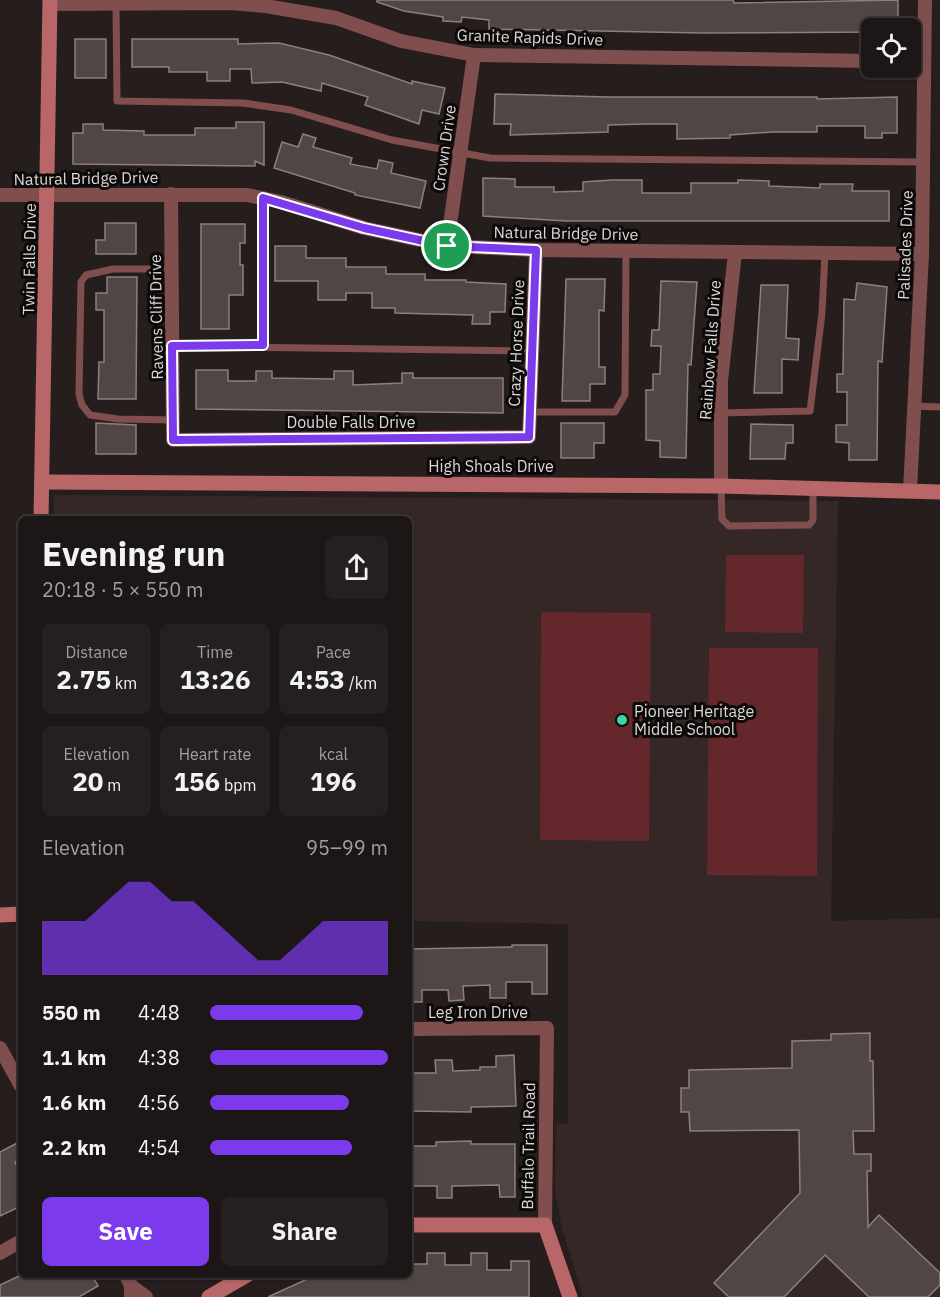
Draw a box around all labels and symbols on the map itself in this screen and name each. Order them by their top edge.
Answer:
street label: Granite Rapids Drive [456,24,604,50]
street label: Crown Drive [428,103,460,192]
street label: Natural Bridge Drive [13,167,159,189]
street label: Palisades Drive [893,190,917,300]
street label: Twin Falls Drive [18,203,40,315]
pin [421,220,472,271]
street label: Natural Bridge Drive [493,222,639,244]
street label: Ravens Cliff Drive [145,254,167,380]
street label: Crazy Horse Drive [504,279,528,407]
street label: Rainbow Falls Drive [695,279,725,421]
street label: Double Falls Drive [286,412,416,432]
street label: High Shoals Drive [428,456,554,476]
place label: Pioneer Heritage Middle School [634,701,754,739]
marker: Pioneer Heritage Middle School [615,713,629,727]
street label: Leg Iron Drive [428,1002,528,1022]
street label: Buffalo Trail Road [517,1082,539,1210]

